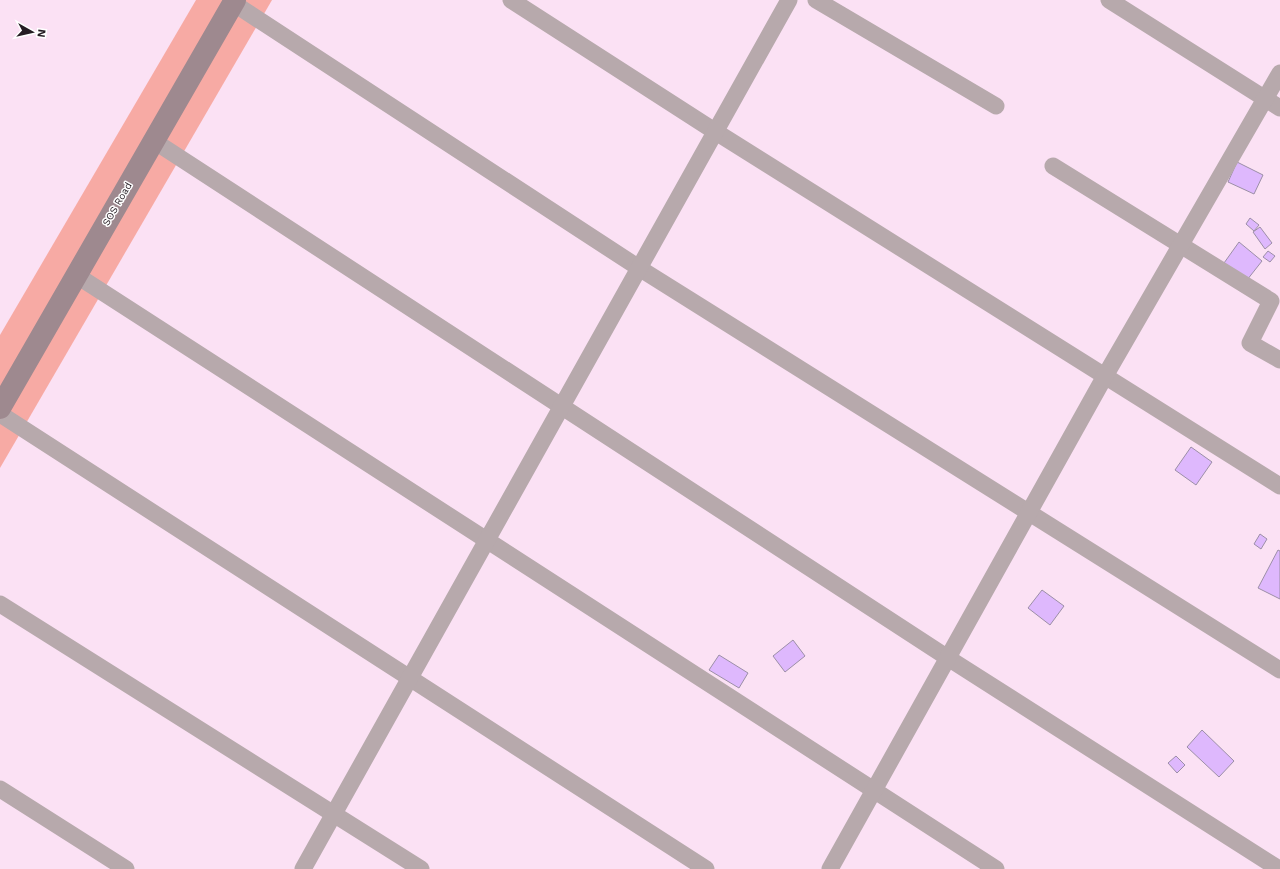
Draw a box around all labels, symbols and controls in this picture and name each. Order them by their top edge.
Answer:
north arrow [12,12,52,52]
text: N [34,28,48,38]
street label: SOS Road [100,180,134,228]

